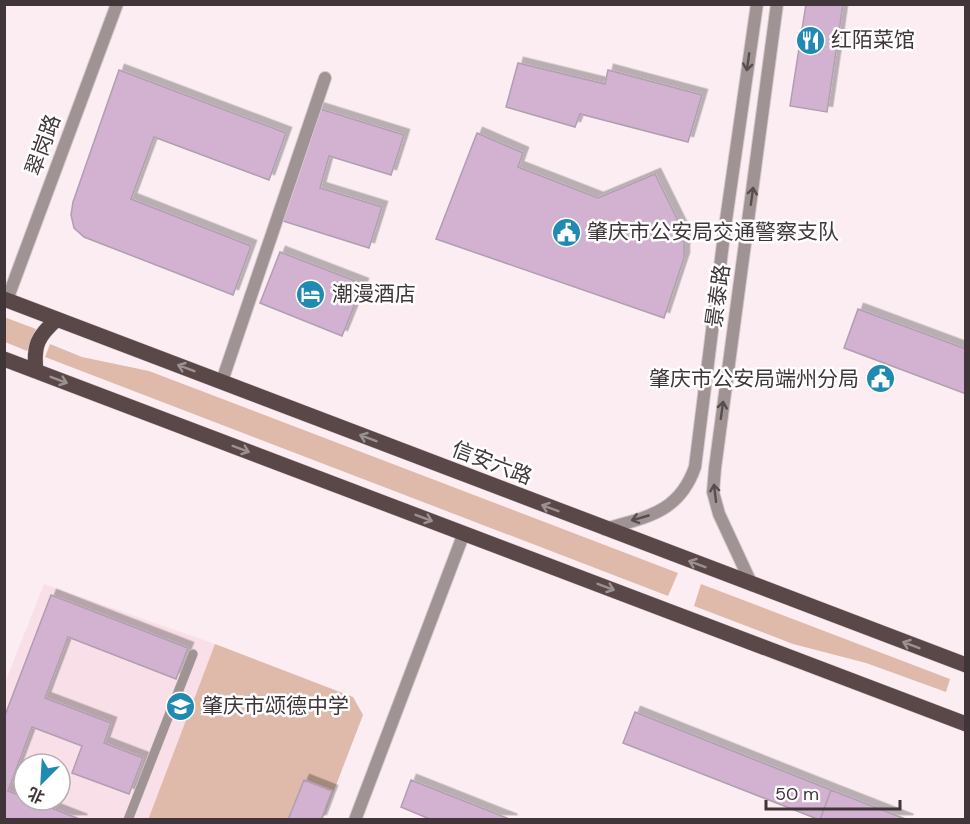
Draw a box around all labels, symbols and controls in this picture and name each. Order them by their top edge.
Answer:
restaurant icon: 红陌菜馆 [794,24,826,56]
place label: 红陌菜馆 [831,26,915,54]
one-way arrow [743,52,754,72]
street label: 翠岗路 [19,111,67,179]
one-way arrow [746,186,757,206]
public building icon: 肇庆市公安局交通警察支队 [550,216,582,248]
place label: 肇庆市公安局交通警察支队 [587,218,839,246]
street label: 景泰路 [700,263,736,329]
hotel icon: 潮漫酒店 [295,278,327,310]
place label: 潮漫酒店 [332,280,416,308]
one-way arrow [177,361,196,372]
public building icon: 肇庆市公安局端州分局 [864,363,896,395]
place label: 肇庆市公安局端州分局 [649,365,859,393]
one-way arrow [49,375,68,386]
one-way arrow [717,400,728,420]
one-way arrow [359,431,378,442]
street label: 信安六路 [448,435,536,491]
one-way arrow [232,444,250,455]
one-way arrow [709,483,720,503]
one-way arrow [541,501,560,512]
one-way arrow [414,513,433,524]
one-way arrow [631,513,650,524]
one-way arrow [689,558,707,569]
one-way arrow [596,582,615,593]
one-way arrow [902,639,921,650]
school or university icon: 肇庆市颂德中学 [165,690,197,722]
place label: 肇庆市颂德中学 [202,692,349,720]
north arrow [12,752,72,812]
scale bar [766,773,900,811]
text: 北 [25,782,48,808]
text: 50 m [775,782,819,806]

